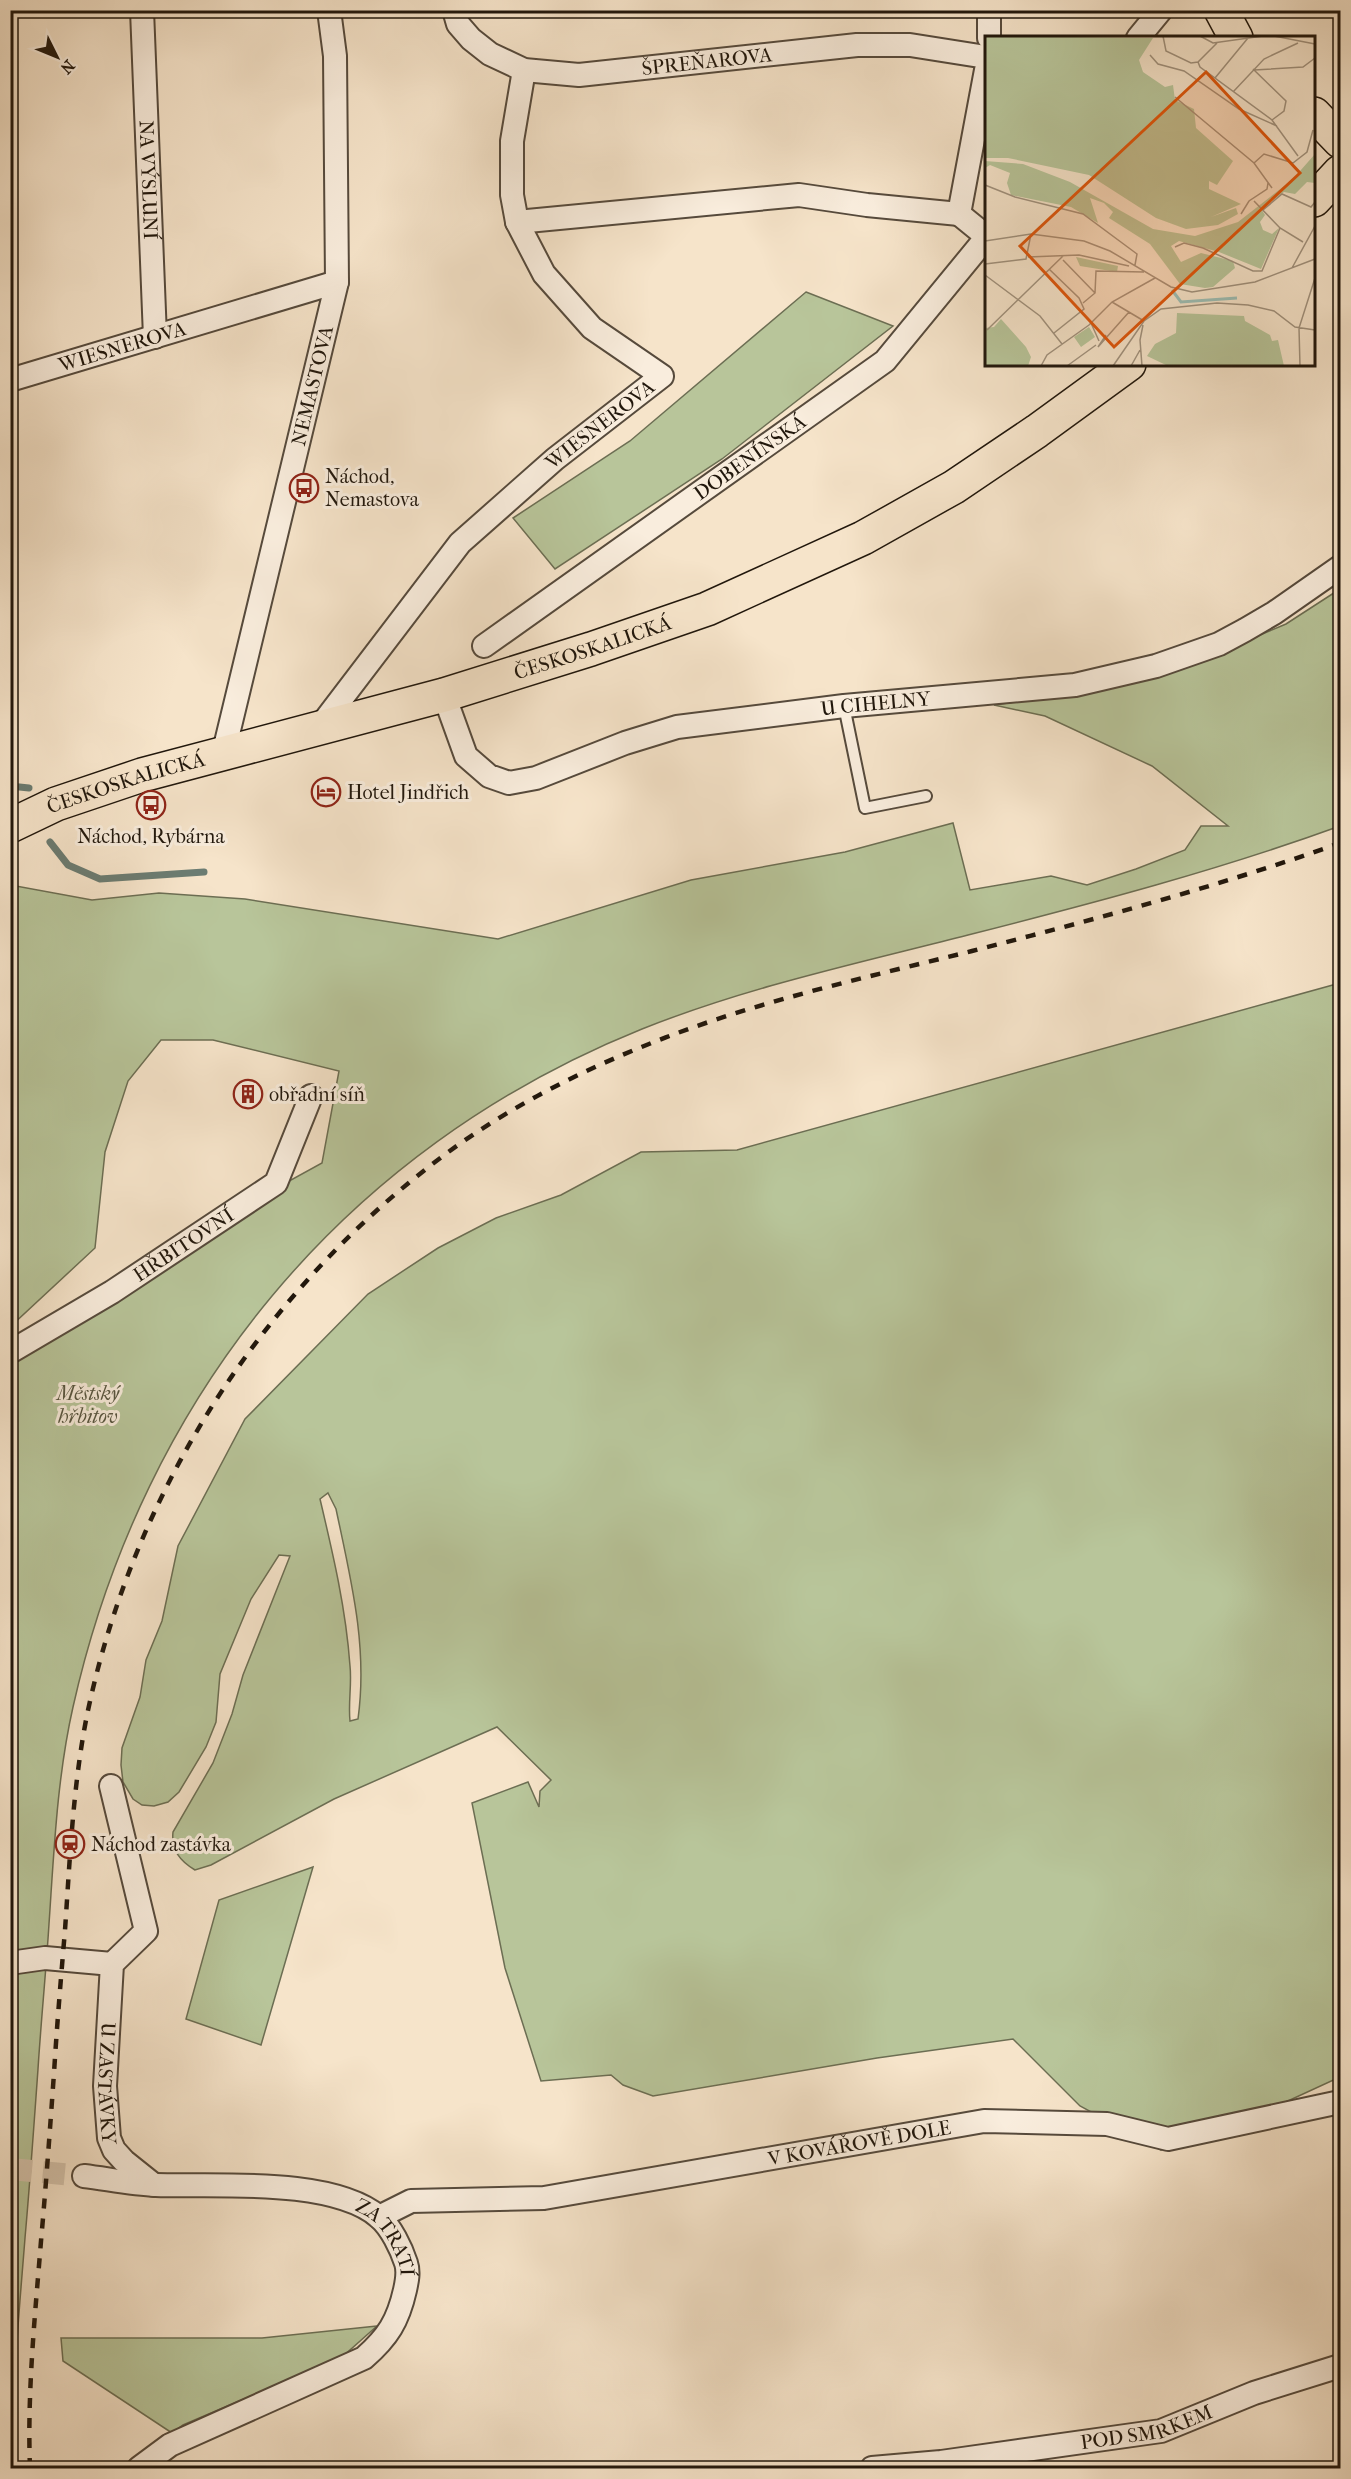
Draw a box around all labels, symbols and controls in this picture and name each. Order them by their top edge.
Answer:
north arrow [27,27,87,87]
inset map [985,36,1315,366]
street label: ŠPREŇAROVA [640,43,774,80]
text: N [56,56,79,78]
street label: NA VÝSLUNÍ [134,120,163,241]
street label: WIESNEROVA [55,317,189,377]
street label: NEMASTOVA [287,322,338,448]
street label: WIESNEROVA [540,375,660,475]
street label: DOBENÍNSKÁ [690,409,811,505]
place label: Náchod, Nemastova [325,465,420,511]
bus stop icon: Náchod, Nemastova [288,472,320,504]
street label: ČESKOSKALICKÁ [511,610,675,684]
street label: U CIHELNY [819,687,933,721]
street label: ČESKOSKALICKÁ [43,747,208,819]
hotel icon: Hotel Jindřich [310,776,342,808]
place label: Hotel Jindřich [347,781,470,804]
bus stop icon: Náchod, Rybárna [135,789,167,821]
place label: Náchod, Rybárna [77,825,225,848]
building icon: obřadní síň [232,1078,264,1110]
place label: obřadní síň [269,1083,365,1106]
street label: HŘBITOVNÍ [129,1202,239,1287]
park label: Městský hřbitov [55,1382,121,1428]
station icon: Náchod zastávka [54,1828,86,1860]
place label: Náchod zastávka [91,1833,232,1856]
street label: U ZASTÁVKY [93,2022,121,2146]
street label: V KOVÁŘOVĚ DOLE [765,2116,953,2171]
street label: ZA TRATÍ [352,2194,420,2277]
street label: POD SMRKEM [1079,2400,1216,2454]

